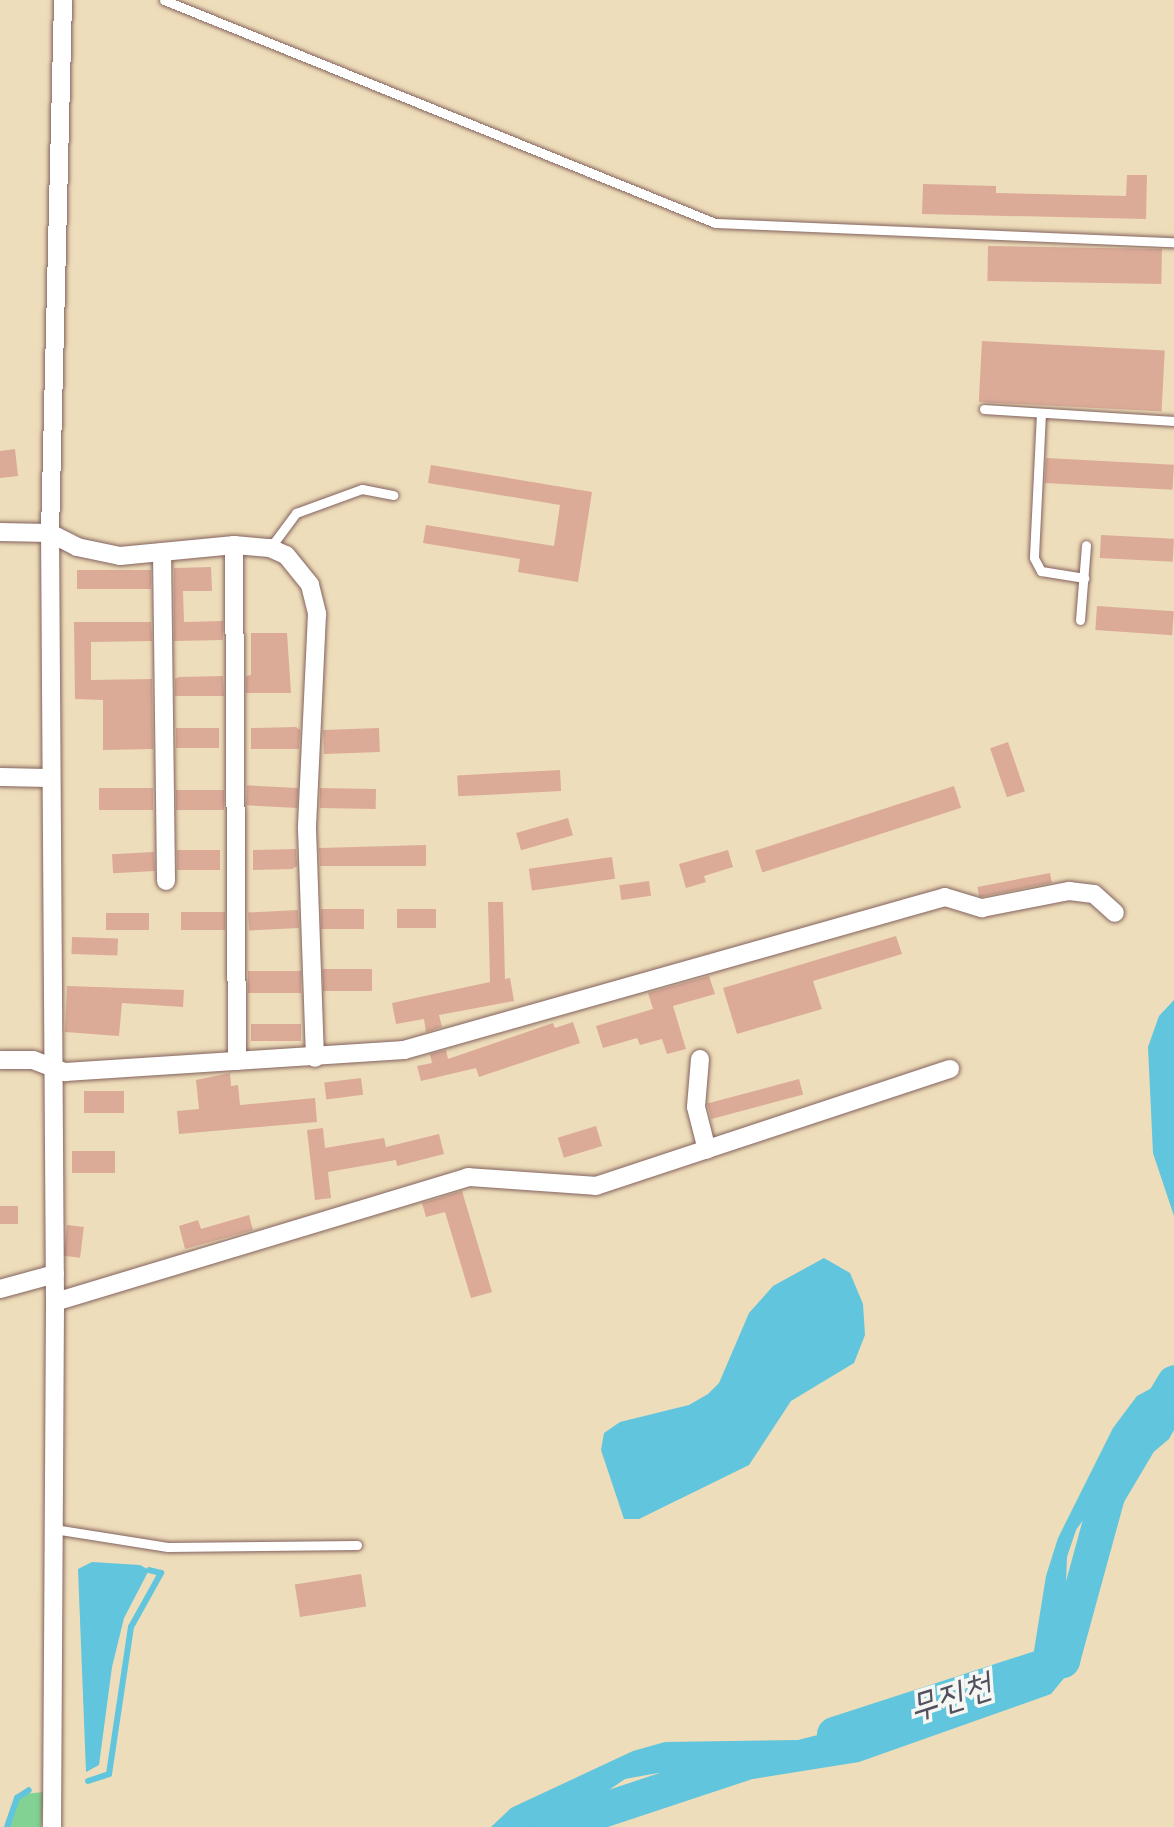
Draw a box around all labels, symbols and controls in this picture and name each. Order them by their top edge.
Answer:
water label: 무진천 [903,1664,997,1730]

